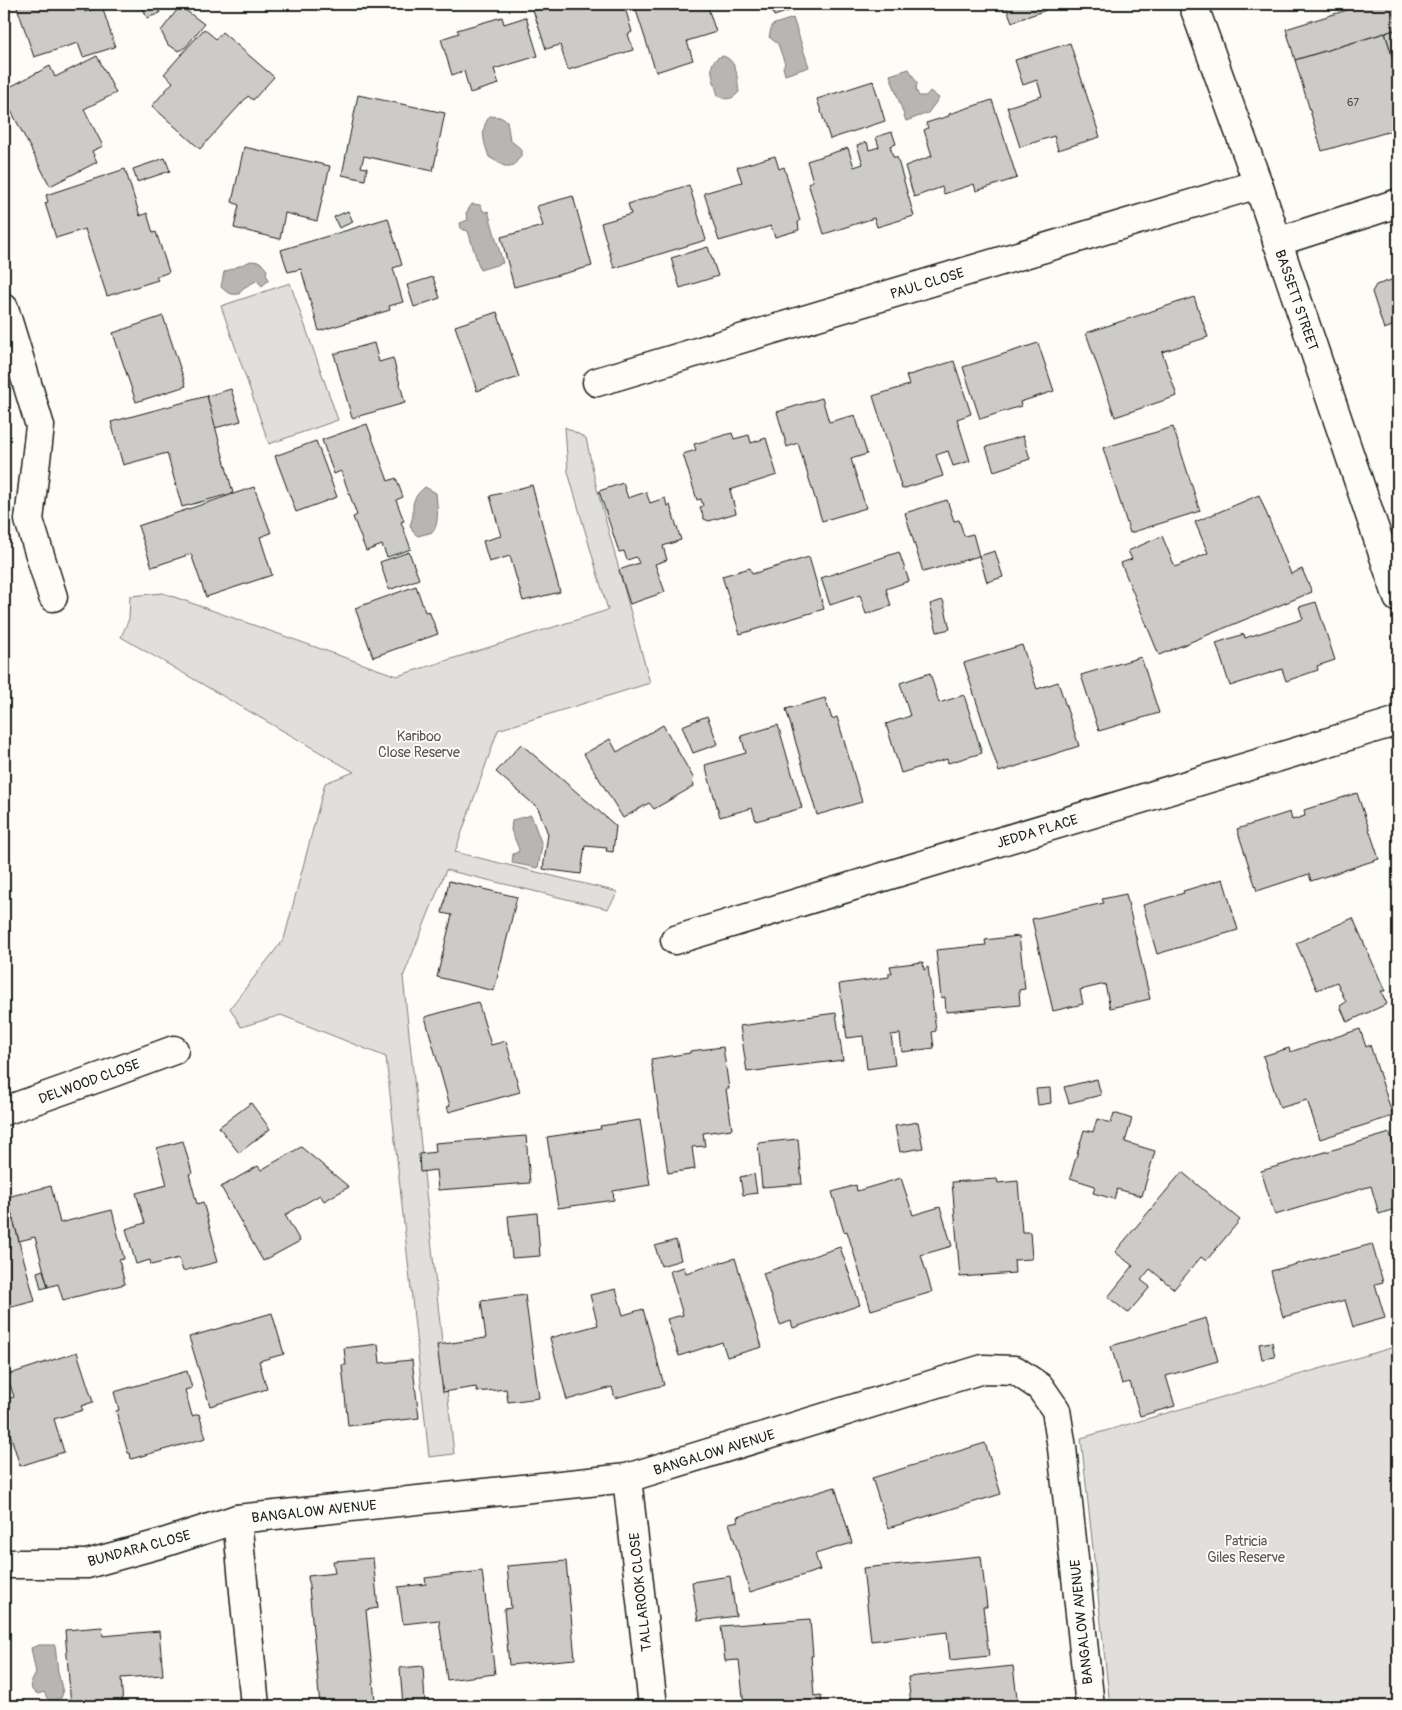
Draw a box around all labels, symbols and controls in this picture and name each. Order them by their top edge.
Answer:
house number: 67 [1347,96,1359,109]
street label: BASSETT STREET [1271,247,1322,353]
street label: PAUL CLOSE [888,264,966,303]
park label: Kariboo Close Reserve [378,728,460,761]
street label: JEDDA PLACE [994,811,1080,852]
street label: DELWOOD CLOSE [36,1055,142,1108]
street label: BANGALOW AVENUE [651,1426,777,1479]
street label: BANGALOW AVENUE [251,1496,378,1527]
street label: BUNDARA CLOSE [86,1527,192,1570]
street label: TALLAROOK CLOSE [626,1532,655,1652]
park label: Patricia Giles Reserve [1207,1533,1285,1566]
street label: BANGALOW AVENUE [1066,1558,1097,1685]

